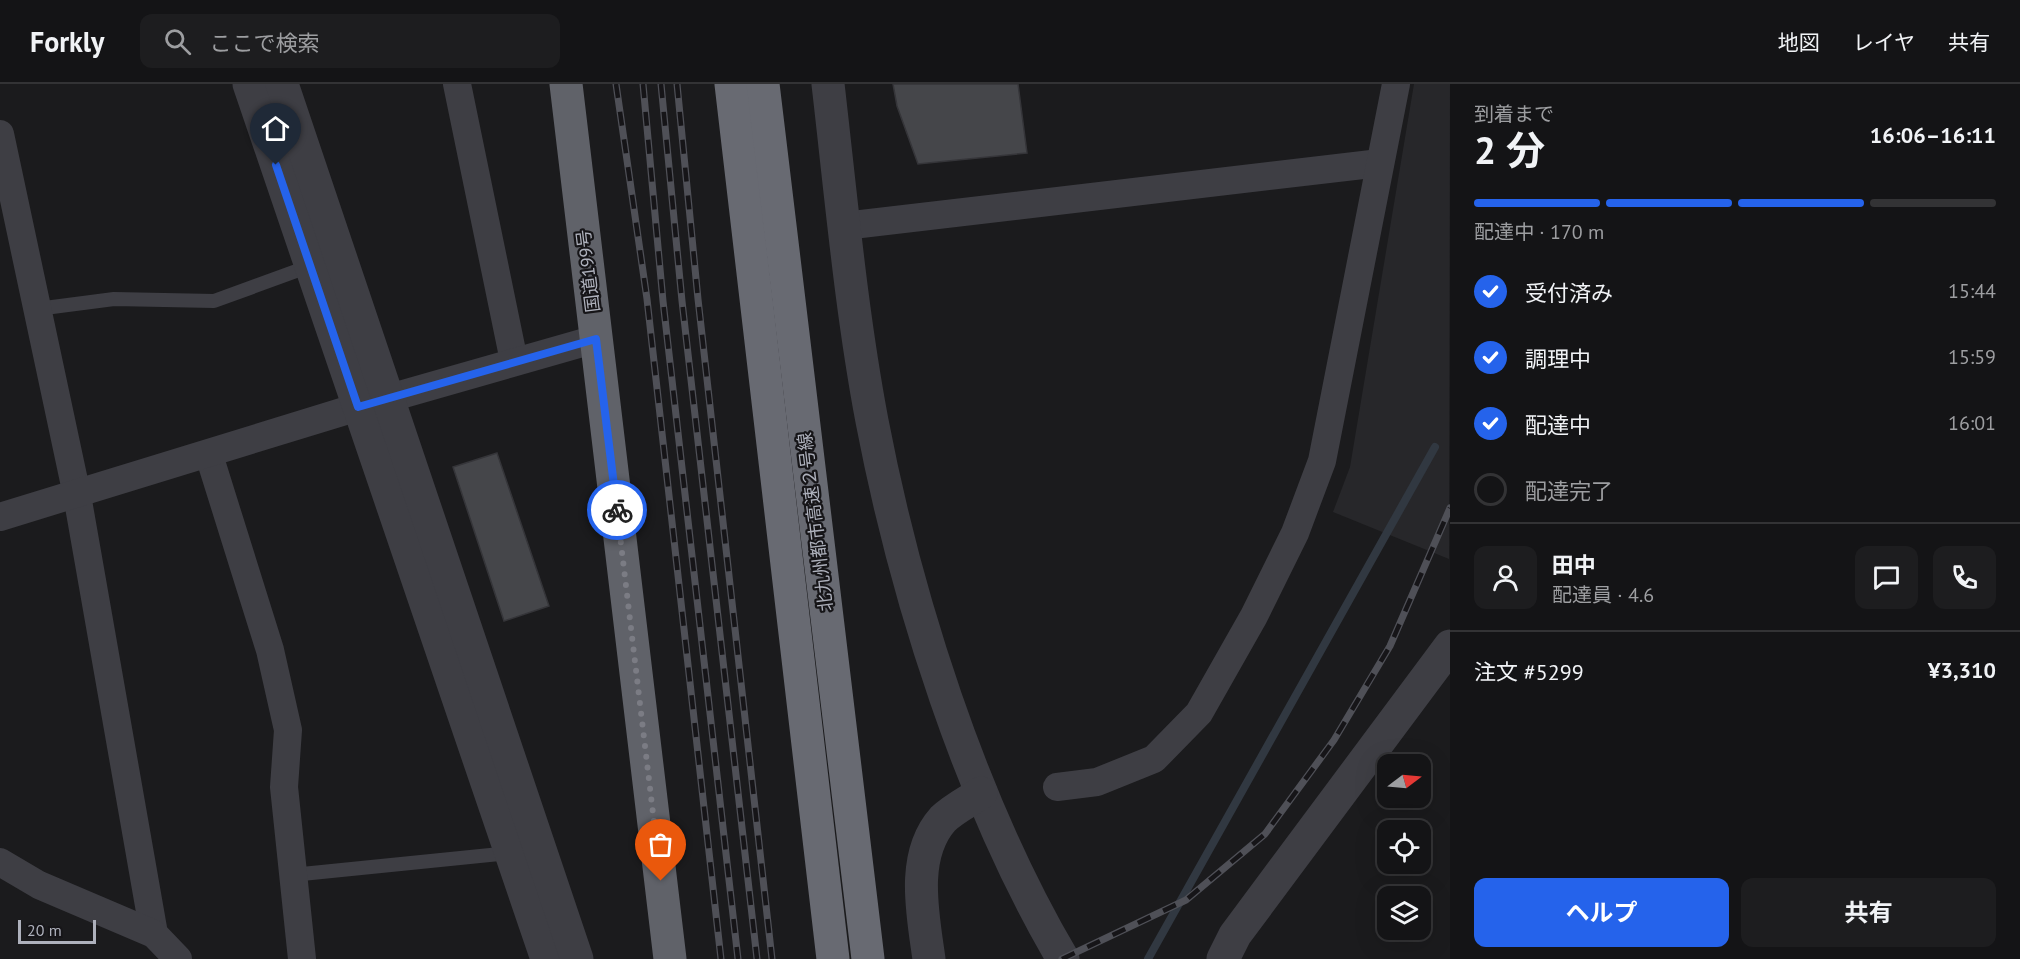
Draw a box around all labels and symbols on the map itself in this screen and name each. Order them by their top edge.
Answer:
pin [250,103,301,165]
street label: 国道199号 [572,228,604,314]
street label: 北九州都市高速２号線 [793,431,837,613]
courier [587,480,647,540]
north arrow [1377,754,1431,808]
pin [635,819,686,881]
scale bar [18,917,96,944]

